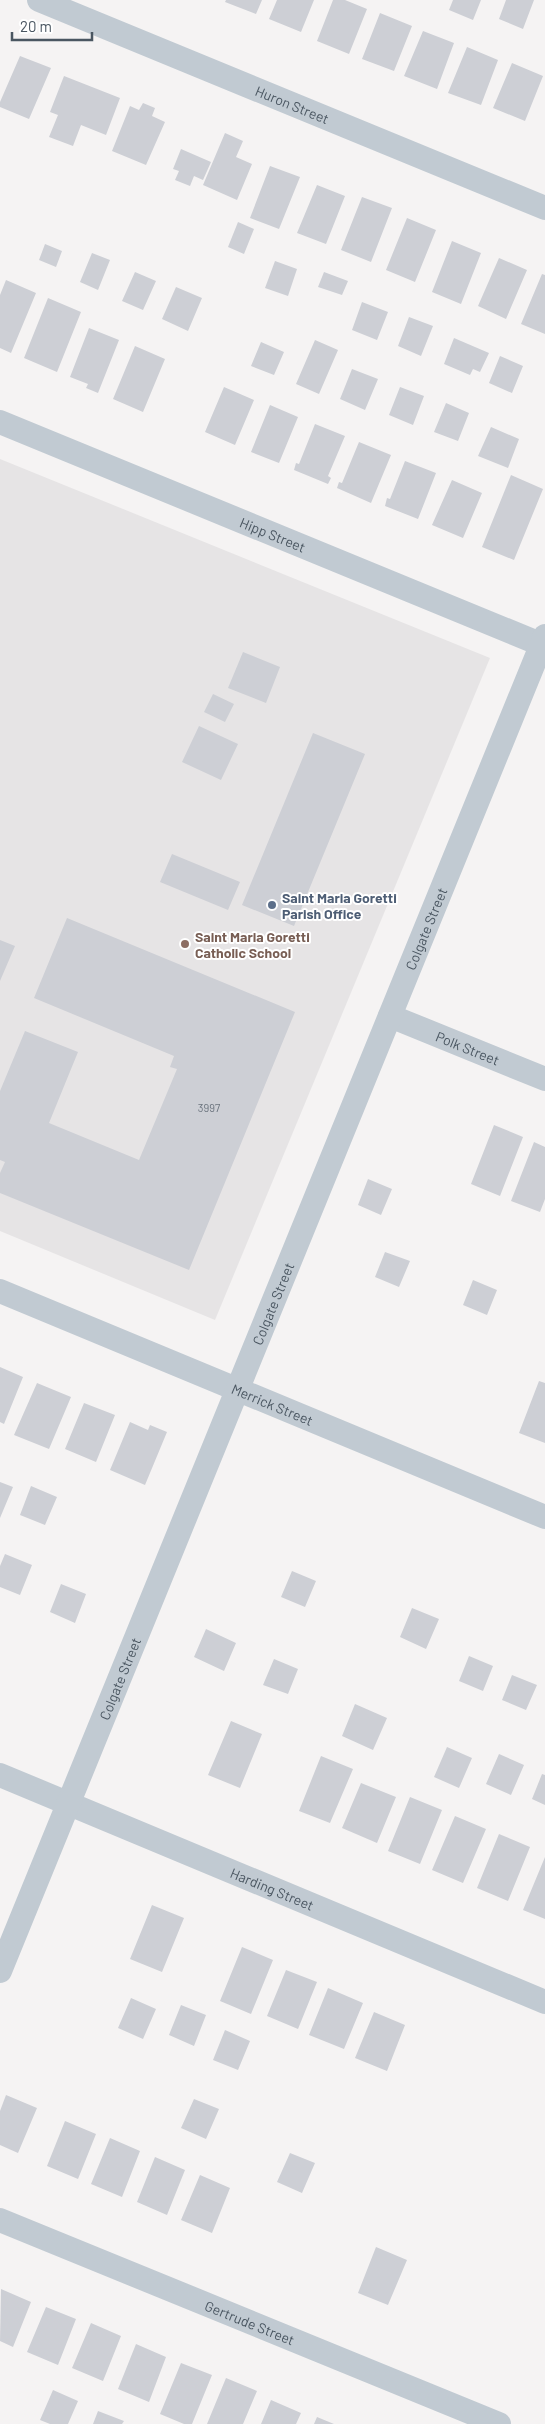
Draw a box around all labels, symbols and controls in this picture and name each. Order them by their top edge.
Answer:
scale bar [12,10,92,42]
text: 20 m [20,17,52,35]
street label: Huron Street [253,81,332,127]
street label: Hipp Street [238,513,308,555]
street label: Colgate Street [401,885,450,972]
place label: Saint Maria Goretti Parish Office [282,889,397,922]
marker: Saint Maria Goretti Parish Office [266,899,278,911]
place label: Saint Maria Goretti Catholic School [195,928,310,961]
marker: Saint Maria Goretti Catholic School [179,938,191,950]
street label: Polk Street [434,1027,502,1068]
house number: 3997 [198,1101,220,1114]
street label: Colgate Street [248,1260,297,1347]
street label: Merrick Street [229,1380,316,1428]
street label: Colgate Street [95,1635,144,1722]
street label: Harding Street [228,1864,317,1913]
street label: Gertrude Street [203,2296,297,2348]

